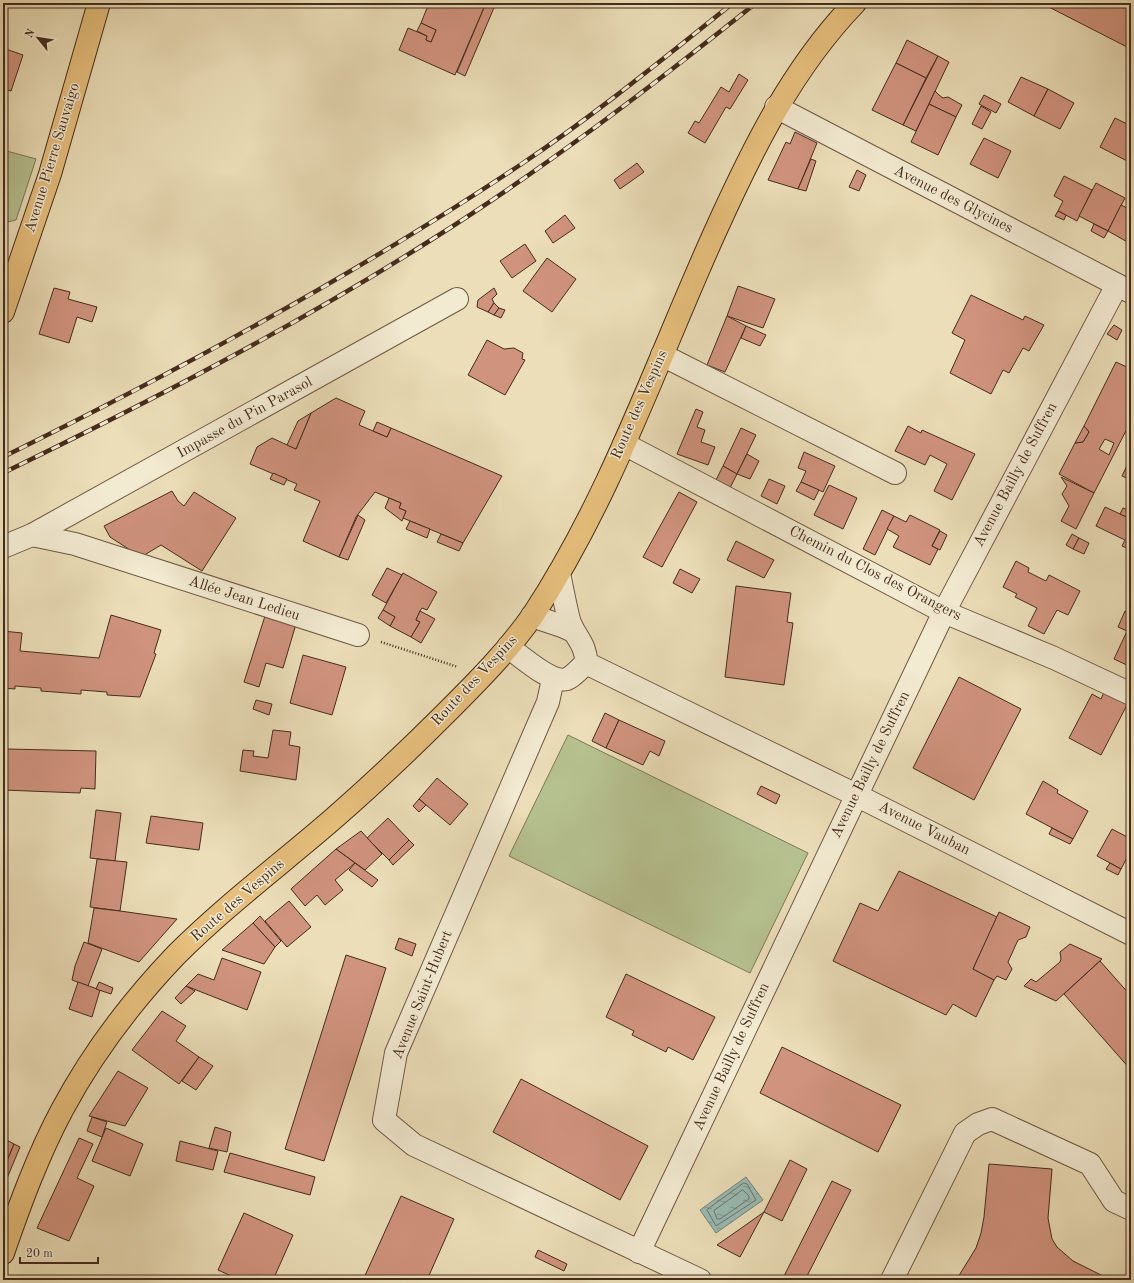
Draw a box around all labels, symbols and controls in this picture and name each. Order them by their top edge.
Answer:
north arrow [18,18,58,58]
text: N [24,27,38,40]
street label: Avenue Pierre Sauvaigo [23,81,83,235]
street label: Avenue des Glycines [891,163,1015,237]
street label: Route des Vespins [609,348,671,462]
street label: Impasse du Pin Parasol [175,375,315,461]
street label: Avenue Bailly de Suffren [972,400,1060,550]
street label: Chemin du Clos des Orangers [787,524,963,624]
street label: Allée Jean Ledieu [187,574,301,624]
street label: Route des Vespins [429,633,521,729]
street label: Avenue Bailly de Suffren [829,689,913,841]
street label: Avenue Vauban [876,799,972,859]
street label: Route des Vespins [189,857,287,945]
street label: Avenue Saint-Hubert [390,929,456,1061]
street label: Avenue Bailly de Suffren [691,981,773,1133]
scale bar [20,1239,98,1265]
text: 20 m [26,1248,53,1260]

